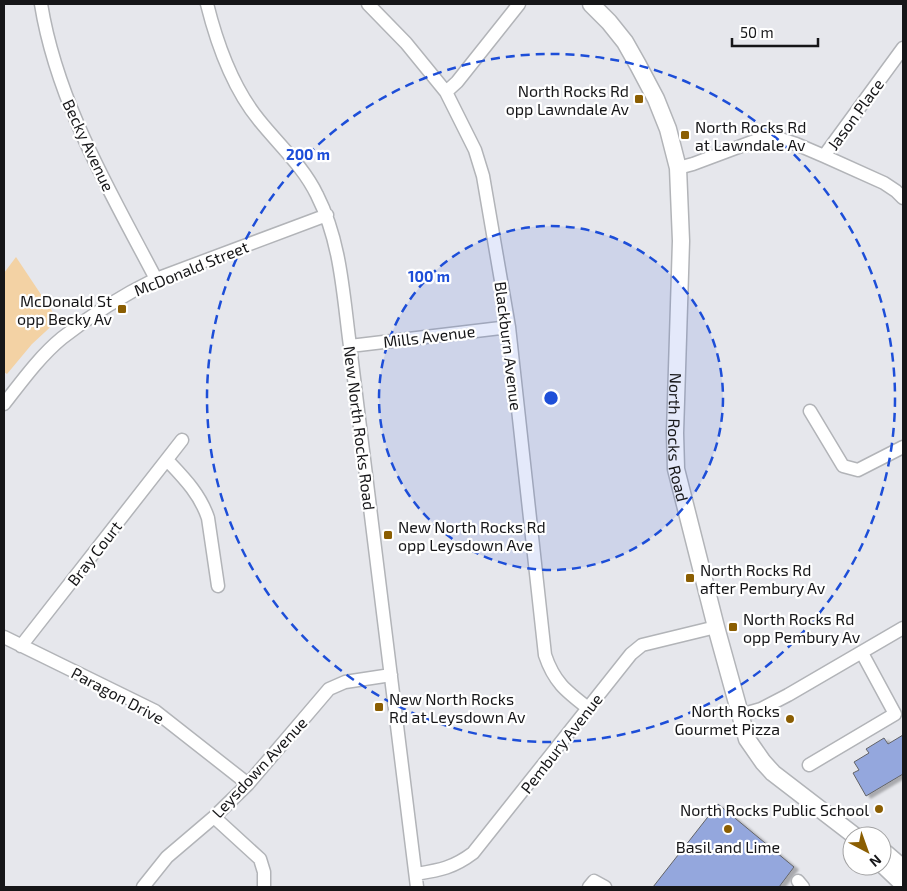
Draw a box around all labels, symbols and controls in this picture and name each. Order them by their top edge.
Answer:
scale bar [732,15,818,47]
text: 50 m [740,23,774,41]
street label: Jason Place [823,75,887,153]
place label: North Rocks Rd opp Lawndale Av [506,81,630,118]
marker: North Rocks Rd opp Lawndale Av [633,93,645,105]
street label: Becky Avenue [59,96,119,194]
place label: North Rocks Rd at Lawndale Av [695,117,806,154]
marker: North Rocks Rd at Lawndale Av [679,129,691,141]
text: 200 m [286,145,330,163]
street label: McDonald Street [131,236,251,300]
text: 100 m [408,267,450,285]
street label: Blackburn Avenue [492,280,526,412]
place label: McDonald St opp Becky Av [17,291,113,328]
marker: McDonald St opp Becky Av [116,303,128,315]
street label: Mills Avenue [382,321,476,351]
street label: New North Rocks Road [340,345,380,511]
street label: North Rocks Road [665,372,693,503]
centre of rings [542,389,560,407]
street label: Bray Court [63,517,125,589]
place label: New North Rocks Rd opp Leysdown Ave [398,517,546,554]
marker: New North Rocks Rd opp Leysdown Ave [382,529,394,541]
place label: North Rocks Rd after Pembury Av [700,560,826,597]
marker: North Rocks Rd after Pembury Av [684,572,696,584]
place label: North Rocks Rd opp Pembury Av [743,609,861,646]
marker: North Rocks Rd opp Pembury Av [727,621,739,633]
street label: Paragon Drive [68,663,168,727]
place label: New North Rocks Rd at Leysdown Av [389,689,526,726]
street label: Pembury Avenue [516,689,606,797]
marker: New North Rocks Rd at Leysdown Av [373,701,385,713]
place label: North Rocks Gourmet Pizza [675,701,780,738]
street label: Leysdown Avenue [207,713,311,821]
marker: North Rocks Gourmet Pizza [784,713,796,725]
place label: North Rocks Public School [680,800,869,819]
marker: North Rocks Public School [873,803,885,815]
marker: Basil and Lime [722,823,734,835]
north arrow [842,826,892,876]
place label: Basil and Lime [676,837,780,856]
text: N [866,851,885,871]

